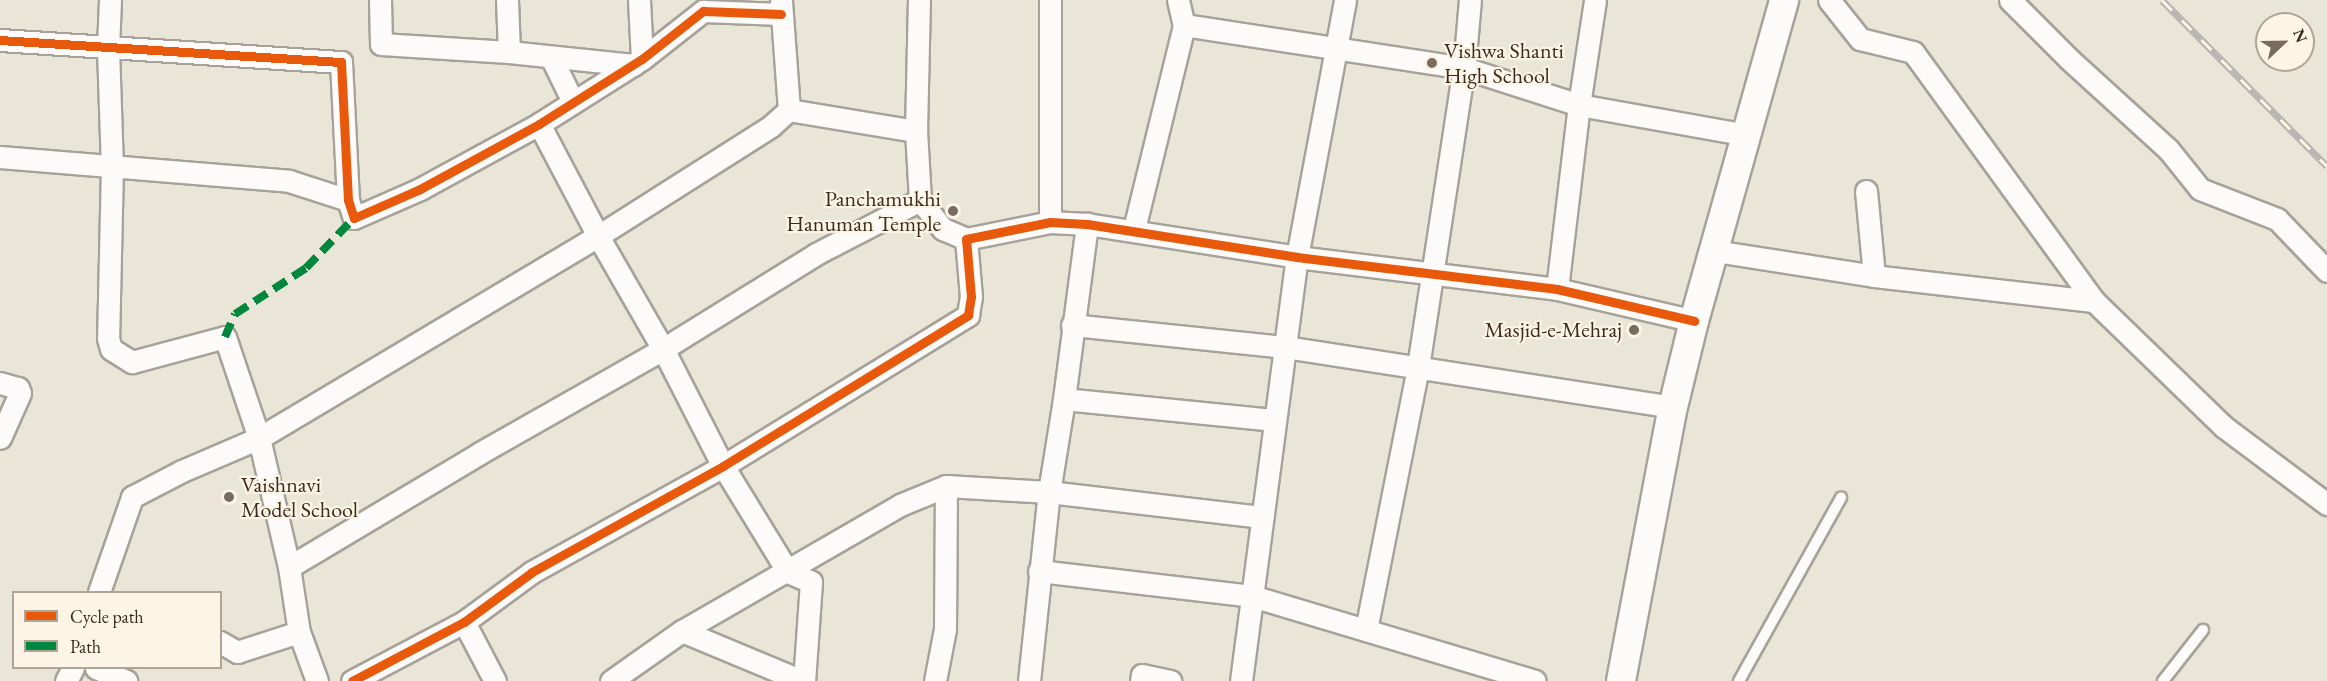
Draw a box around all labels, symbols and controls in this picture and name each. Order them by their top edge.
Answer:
north arrow [2255,12,2315,72]
text: N [2288,26,2312,46]
place label: Vishwa Shanti High School [1444,37,1564,88]
marker: Vishwa Shanti High School [1425,56,1439,70]
place label: Panchamukhi Hanuman Temple [786,185,941,236]
marker: Panchamukhi Hanuman Temple [946,204,960,218]
place label: Masjid-e-Mehraj [1484,317,1622,343]
marker: Masjid-e-Mehraj [1627,323,1641,337]
place label: Vaishnavi Model School [241,471,358,522]
marker: Vaishnavi Model School [222,490,236,504]
legend [12,591,222,669]
text: Cycle path [70,605,144,628]
text: Path [70,635,101,658]

